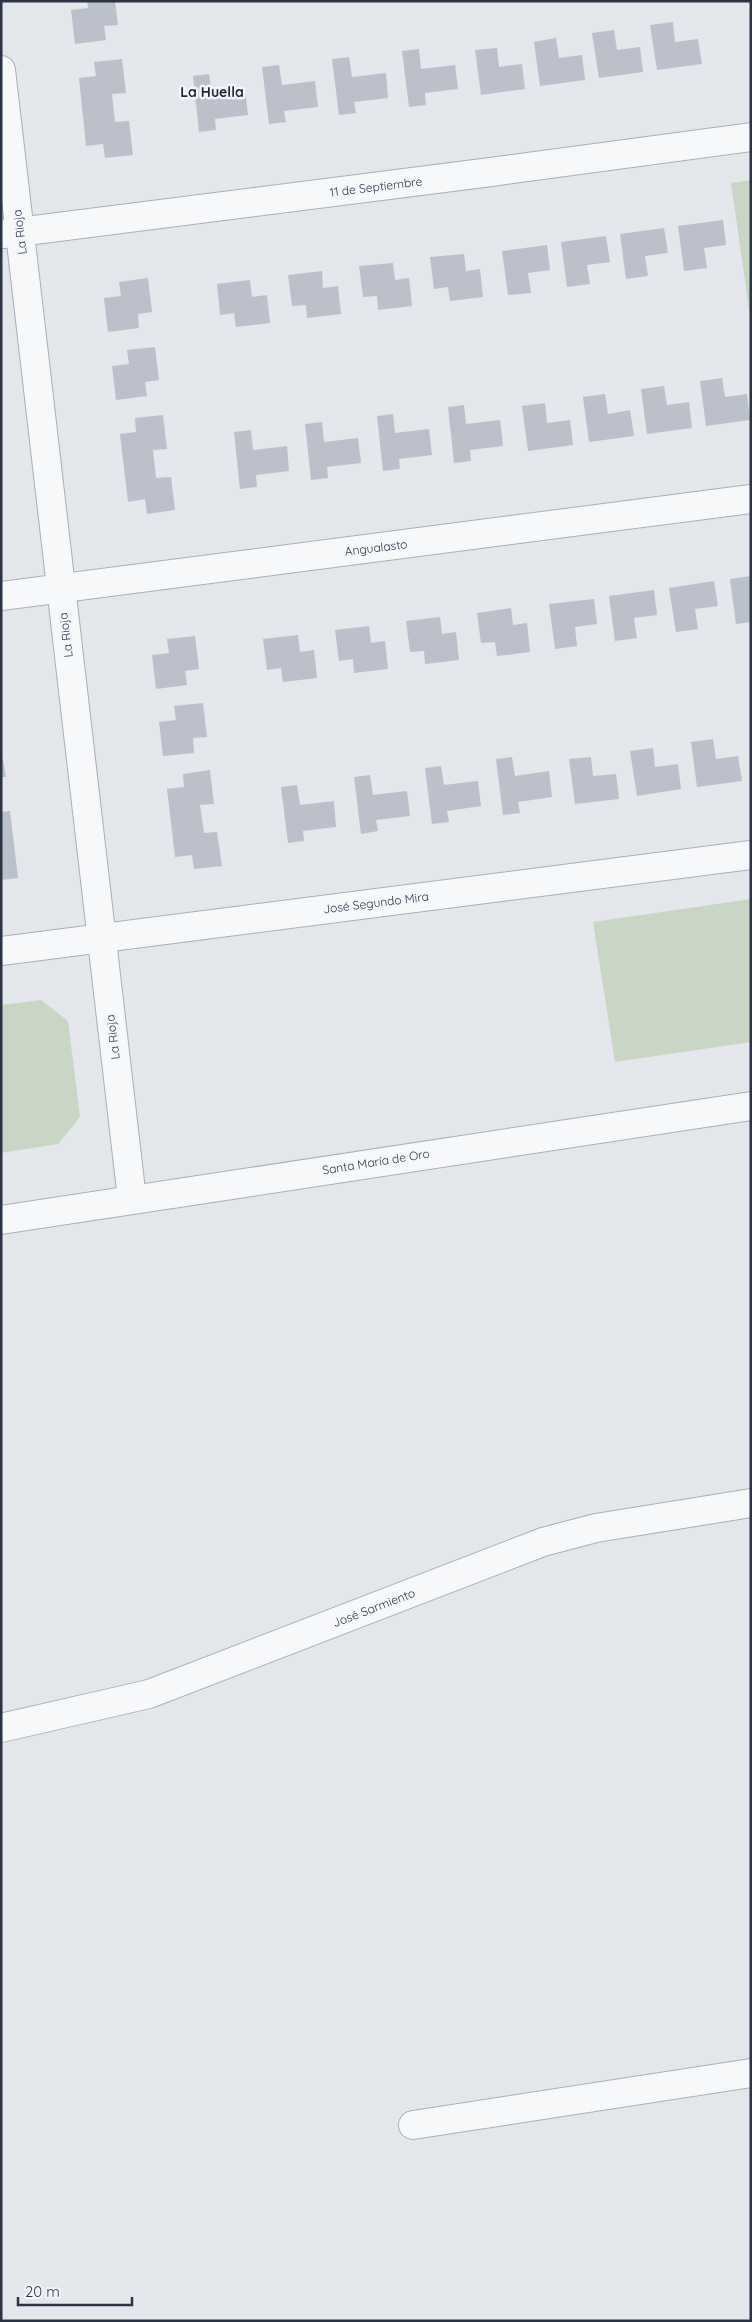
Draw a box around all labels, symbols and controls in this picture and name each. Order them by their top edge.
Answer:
district label: La Huella [180,83,244,101]
street label: 11 de Septiembre [329,173,423,200]
street label: La Rioja [9,209,30,255]
street label: Angualasto [344,536,408,559]
street label: La Rioja [55,612,76,658]
street label: José Segundo Mira [322,889,430,916]
street label: La Rioja [102,1014,123,1060]
street label: Santa María de Oro [321,1146,431,1177]
street label: José Sarmiento [331,1585,417,1630]
scale bar [18,2274,131,2306]
text: 20 m [25,2282,60,2301]

